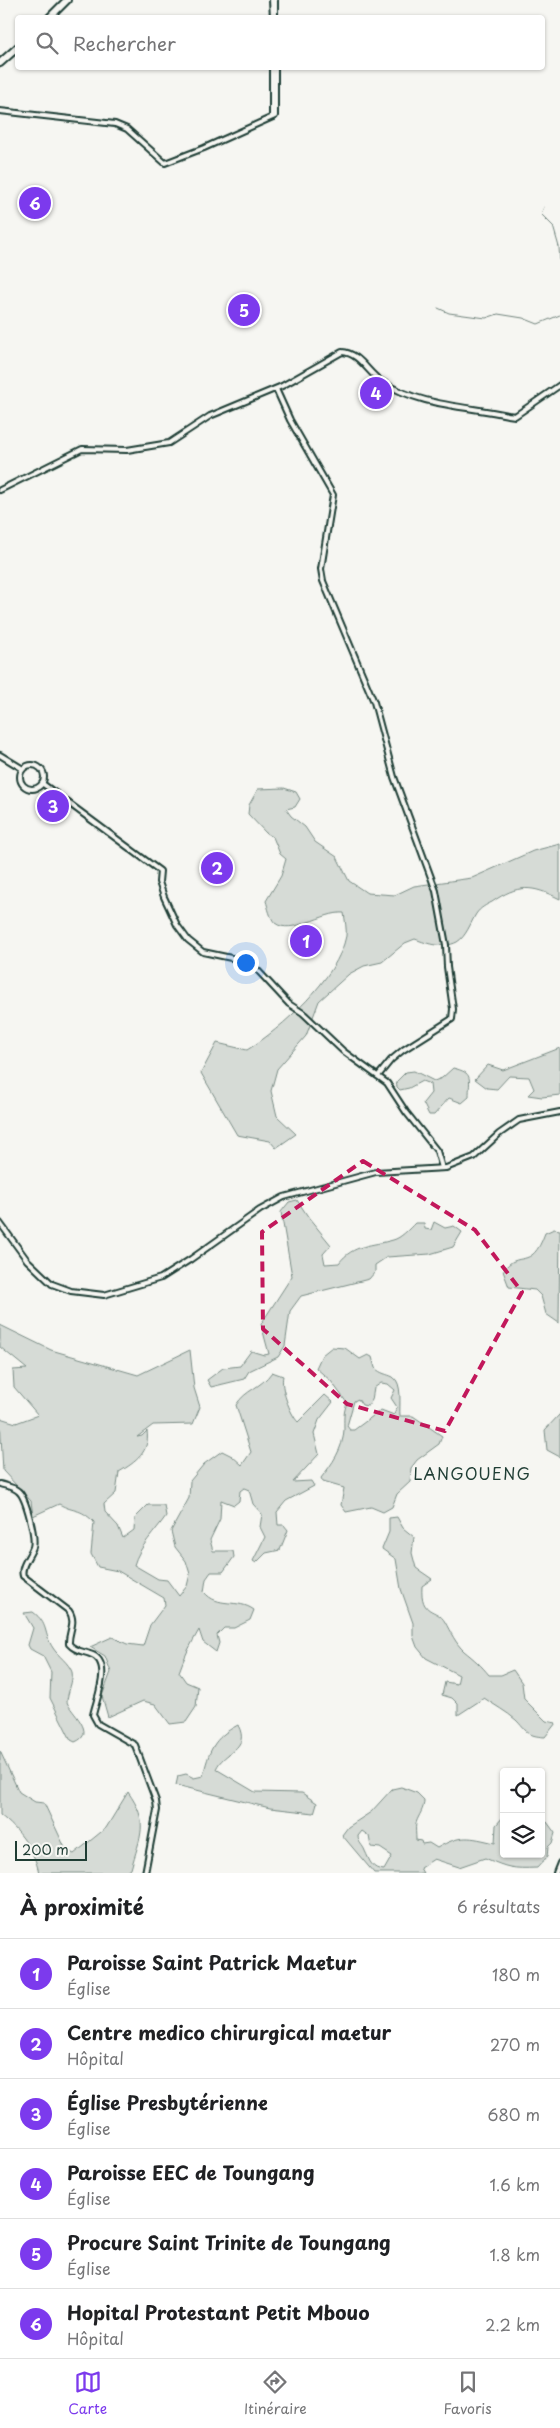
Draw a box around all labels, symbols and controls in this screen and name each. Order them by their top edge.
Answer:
search box [15,15,545,70]
icon: search [33,29,61,57]
text: Rechercher [73,29,176,57]
pin: 6 [19,184,51,222]
pin: 5 [228,291,260,329]
pin: 4 [360,374,392,412]
pin: 3 [37,787,69,825]
pin: 2 [201,849,233,887]
pin: 1 [290,922,322,960]
your location [233,950,259,976]
district label: LANGOUENG [413,1461,531,1485]
map controls [500,1768,545,1858]
button: locate [500,1768,545,1813]
button: layers [500,1813,545,1858]
scale bar [15,1838,88,1861]
text: 200 m [22,1839,69,1860]
text: À proximité [20,1890,144,1922]
text: 6 résultats [457,1894,540,1918]
text: Paroisse Saint Patrick Maetur [67,1948,357,1976]
text: 1 [32,1962,40,1986]
text: 180 m [492,1962,540,1986]
text: Église [67,1976,111,2000]
text: Centre medico chirurgical maetur [67,2018,391,2046]
text: 2 [30,2032,42,2056]
text: 270 m [490,2032,540,2056]
text: Hôpital [67,2046,124,2070]
text: Église Presbytérienne [67,2088,268,2116]
text: 3 [31,2102,41,2126]
text: 680 m [487,2102,540,2126]
text: Église [67,2116,111,2140]
text: Paroisse EEC de Toungang [67,2158,314,2186]
text: 4 [31,2172,41,2196]
text: 1.6 km [489,2172,540,2196]
text: Église [67,2186,111,2210]
text: Procure Saint Trinite de Toungang [67,2228,391,2256]
text: 5 [31,2242,41,2266]
text: 1.8 km [489,2242,540,2266]
text: Église [67,2256,111,2280]
text: Hopital Protestant Petit Mbouo [67,2298,370,2326]
text: 6 [30,2312,42,2336]
text: 2.2 km [485,2312,540,2336]
text: Hôpital [67,2326,124,2350]
tab: Carte [68,2368,107,2419]
tab: Itinéraire [244,2368,307,2419]
tab: Favoris [444,2368,492,2419]

